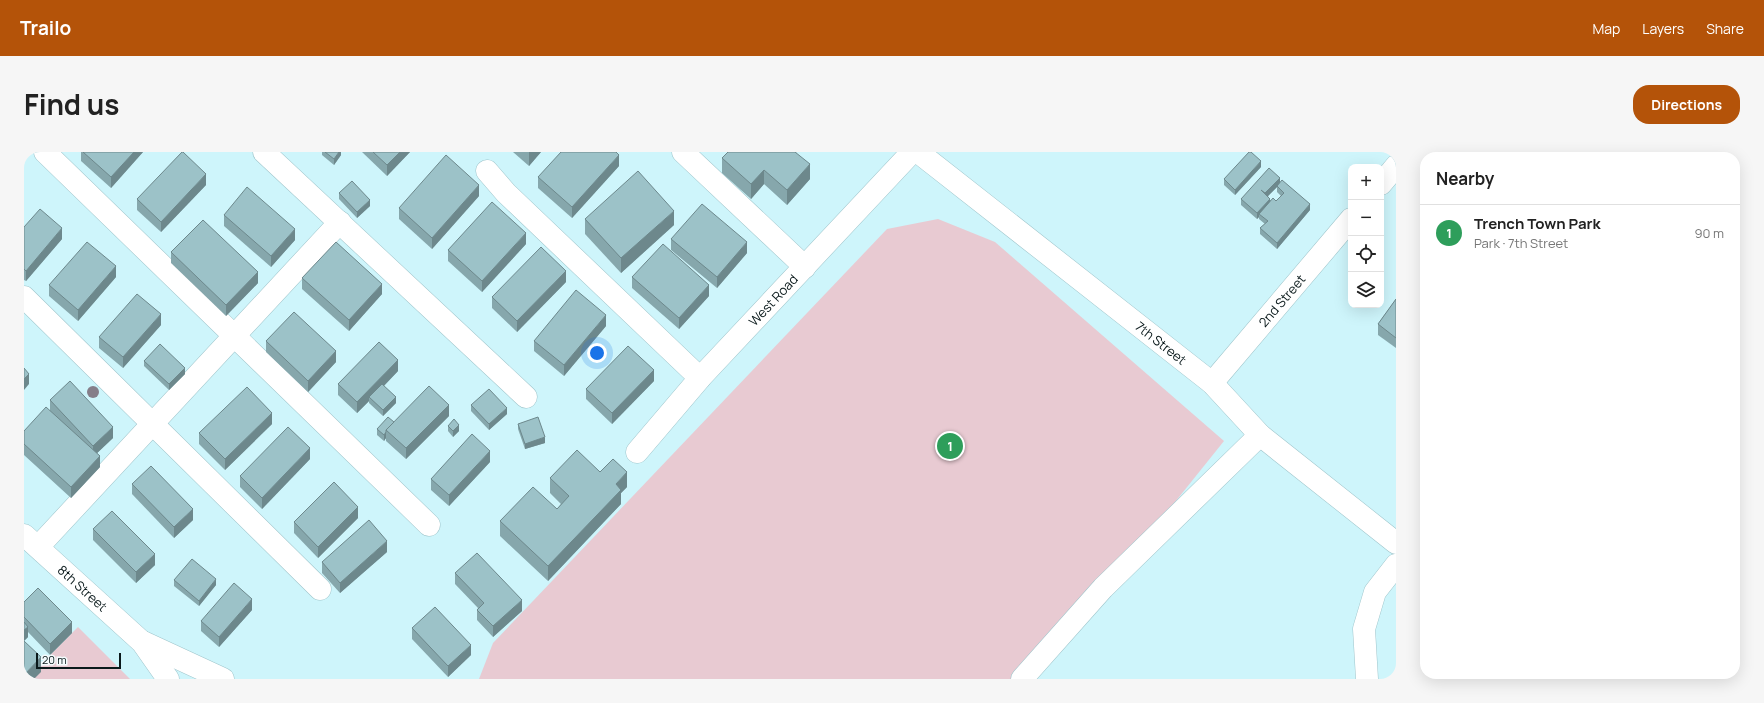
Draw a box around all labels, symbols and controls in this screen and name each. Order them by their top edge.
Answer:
text: Trailo [20,15,71,41]
text: Map [1592,19,1620,38]
text: Layers [1642,19,1684,38]
text: Share [1706,19,1744,38]
text: Find us [24,85,119,123]
button: Directions [1633,85,1740,124]
map controls [1348,164,1384,308]
button: + [1348,164,1384,200]
text: Nearby [1436,167,1494,190]
button: − [1348,200,1384,236]
text: Trench Town Park [1474,213,1601,234]
text: 1 [1446,224,1452,242]
text: 90 m [1694,224,1724,242]
text: Park · 7th Street [1474,234,1568,252]
button: locate [1348,236,1384,272]
street label: West Road [744,270,802,330]
street label: 2nd Street [1254,271,1309,331]
button: layers [1348,272,1384,308]
street label: 7th Street [1132,317,1190,369]
your location [587,343,607,363]
pin: 1 [937,431,963,461]
street label: 8th Street [54,561,111,615]
scale bar [36,651,121,670]
text: 20 m [42,652,67,667]

